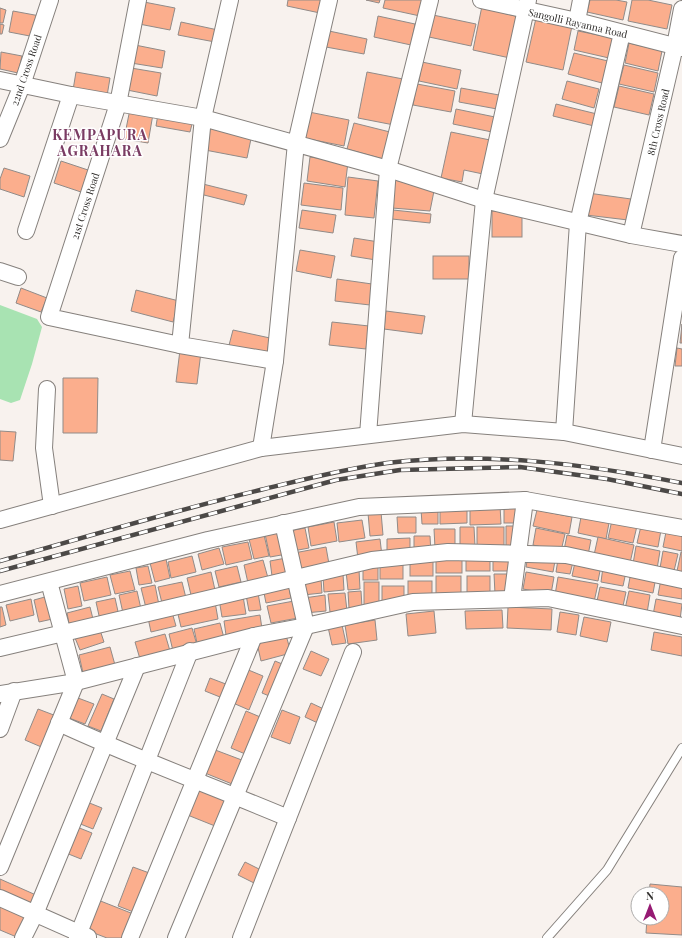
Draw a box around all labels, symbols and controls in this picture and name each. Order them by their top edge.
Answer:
street label: Sangolli Rayanna Road [527,5,629,41]
street label: 22nd Cross Road [7,32,45,108]
street label: 8th Cross Road [644,87,672,157]
district label: KEMPAPURA AGRAHARA [52,125,148,160]
street label: 21st Cross Road [68,171,102,241]
north arrow [630,886,670,926]
text: N [646,888,654,903]

